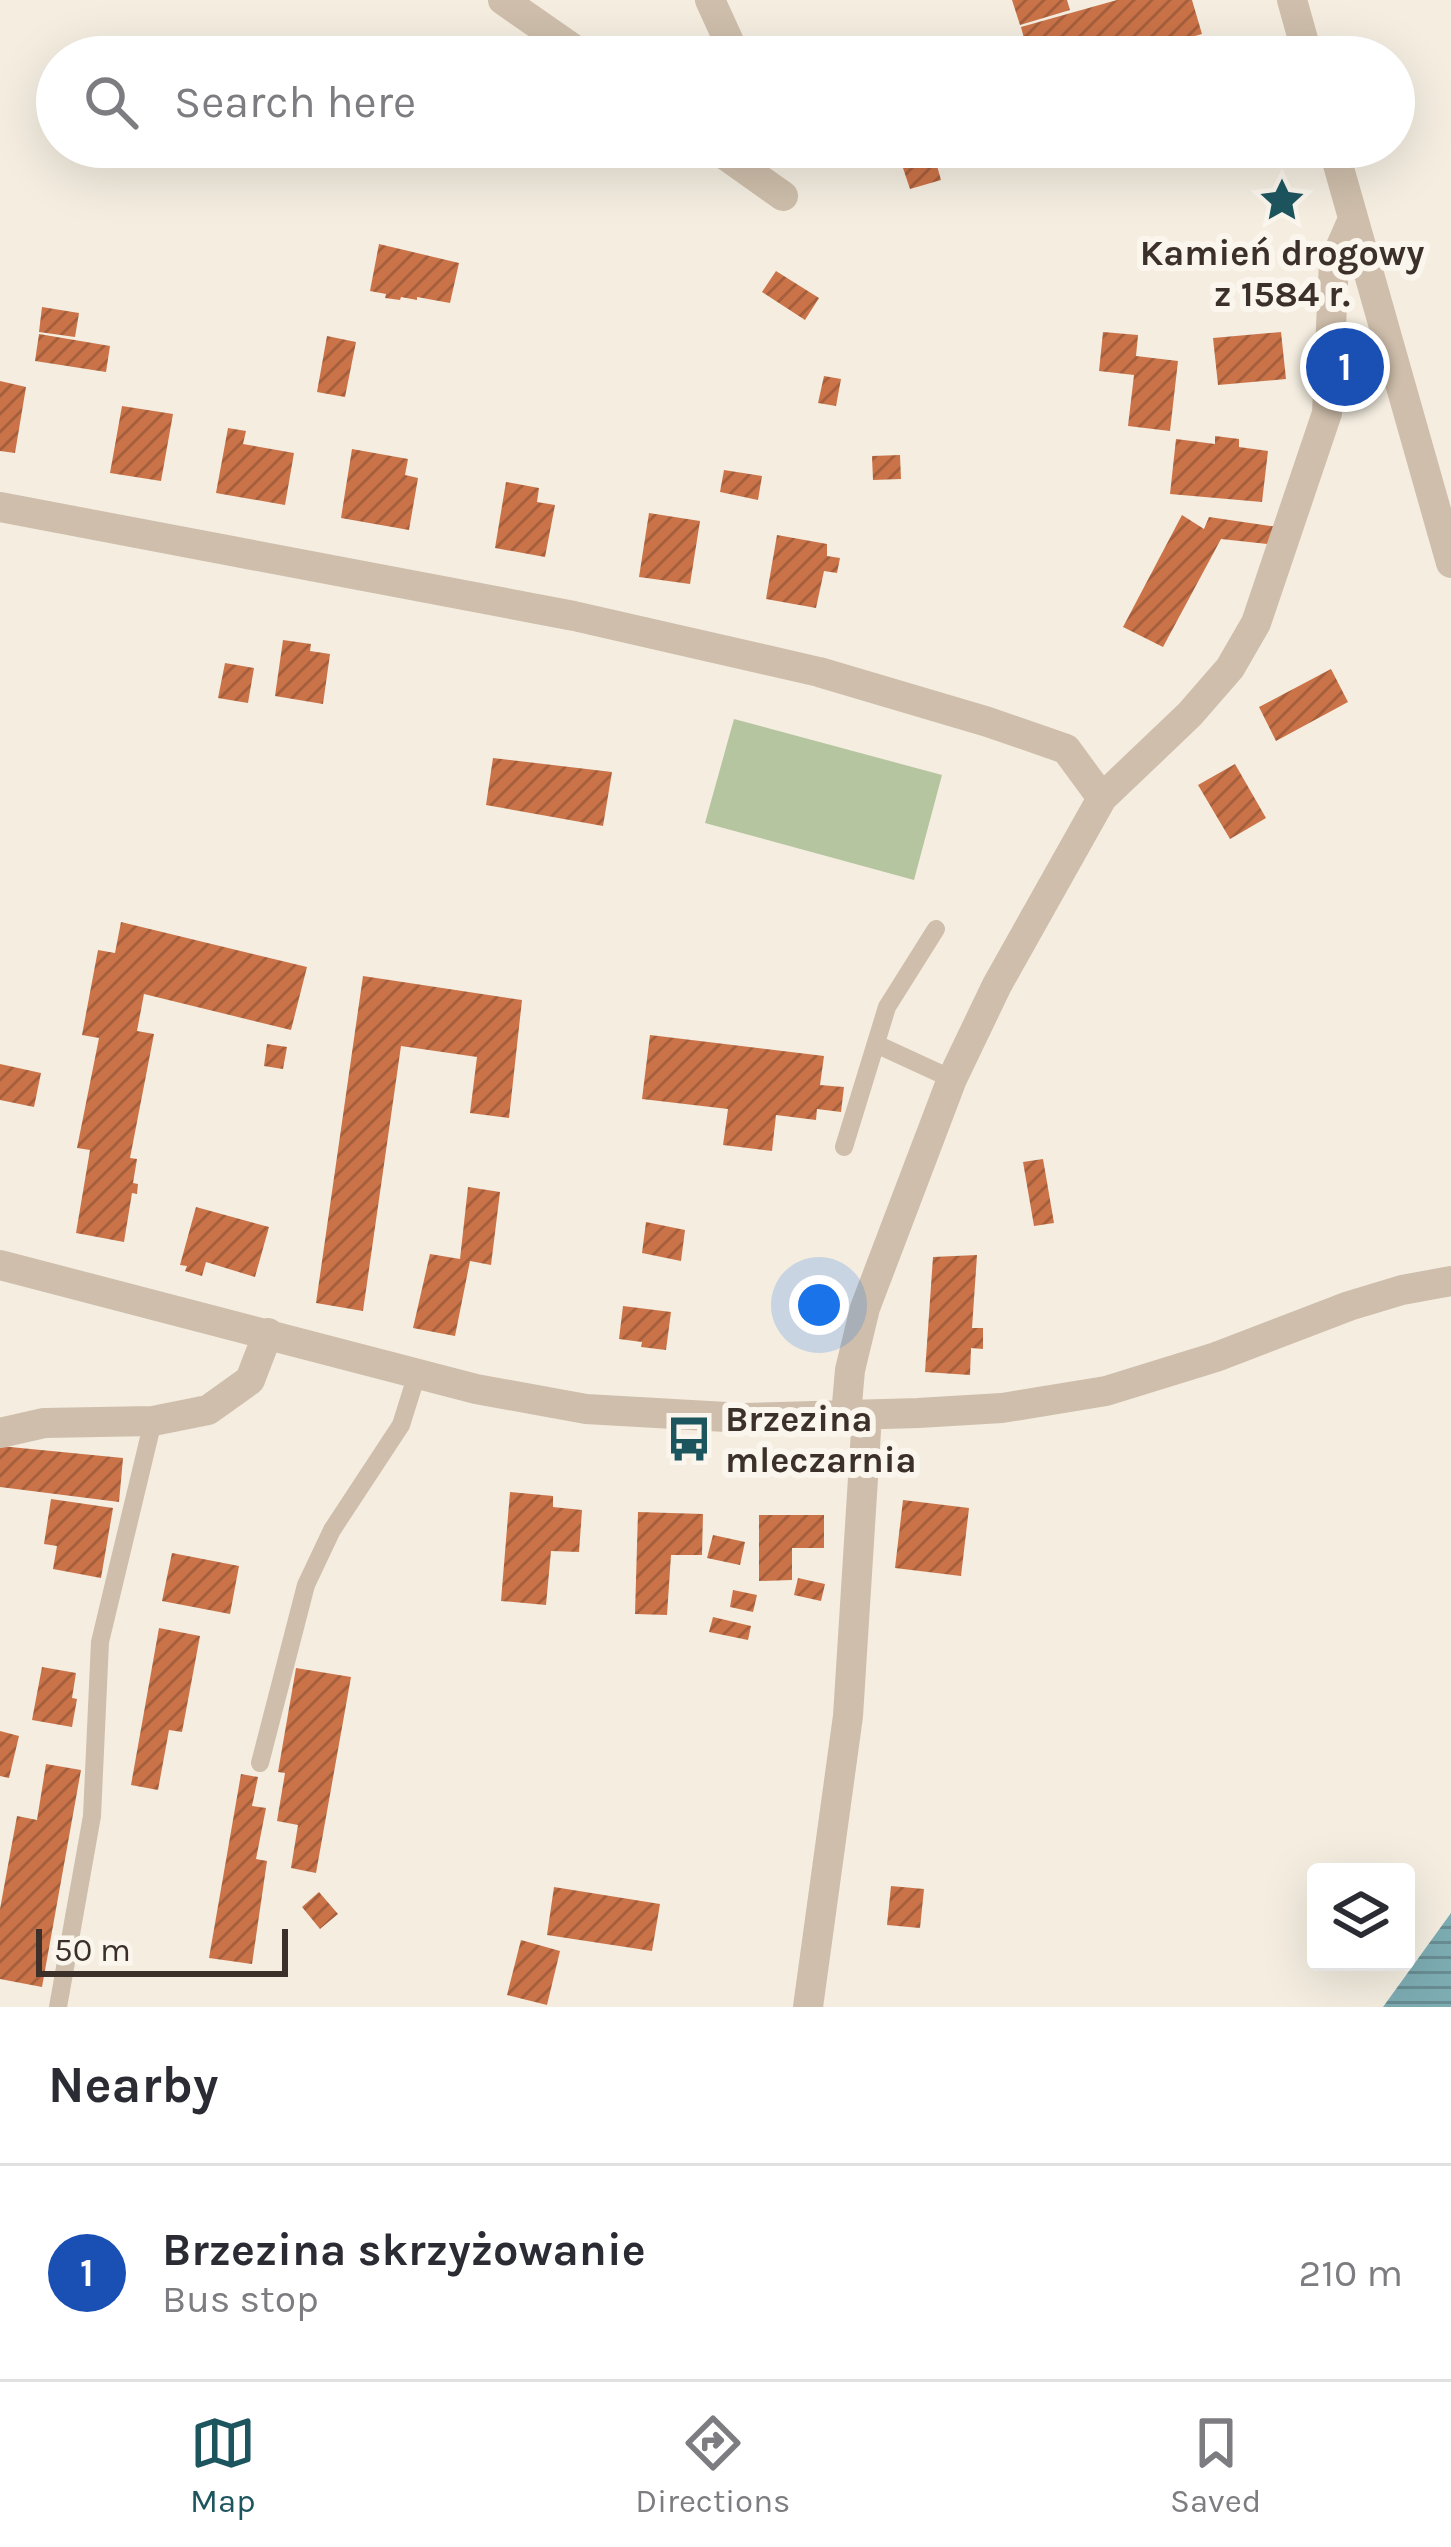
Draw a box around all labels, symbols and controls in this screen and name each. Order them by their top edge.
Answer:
search box [36,36,1415,168]
icon: search [78,69,144,135]
text: Search here [174,76,416,128]
place icon: Kamień drogowy z 1584 r. [1257,175,1307,225]
place label: Kamień drogowy z 1584 r. [1140,232,1424,315]
pin: 1 [1306,322,1384,412]
your location [789,1275,849,1335]
place label: Brzezina mleczarnia [725,1398,917,1481]
bus stop icon: Brzezina mleczarnia [664,1414,714,1464]
map controls [1307,1863,1415,1971]
button: layers [1307,1863,1415,1971]
scale bar [36,1923,288,1976]
text: 50 m [54,1931,131,1969]
text: Nearby [48,2055,218,2115]
text: Brzezina skrzyżowanie [162,2224,646,2276]
text: 1 [80,2250,94,2296]
text: 210 m [1299,2250,1403,2296]
text: Bus stop [162,2276,319,2322]
tab: Map [190,2410,256,2520]
tab: Directions [635,2410,790,2520]
tab: Saved [1170,2410,1261,2520]

